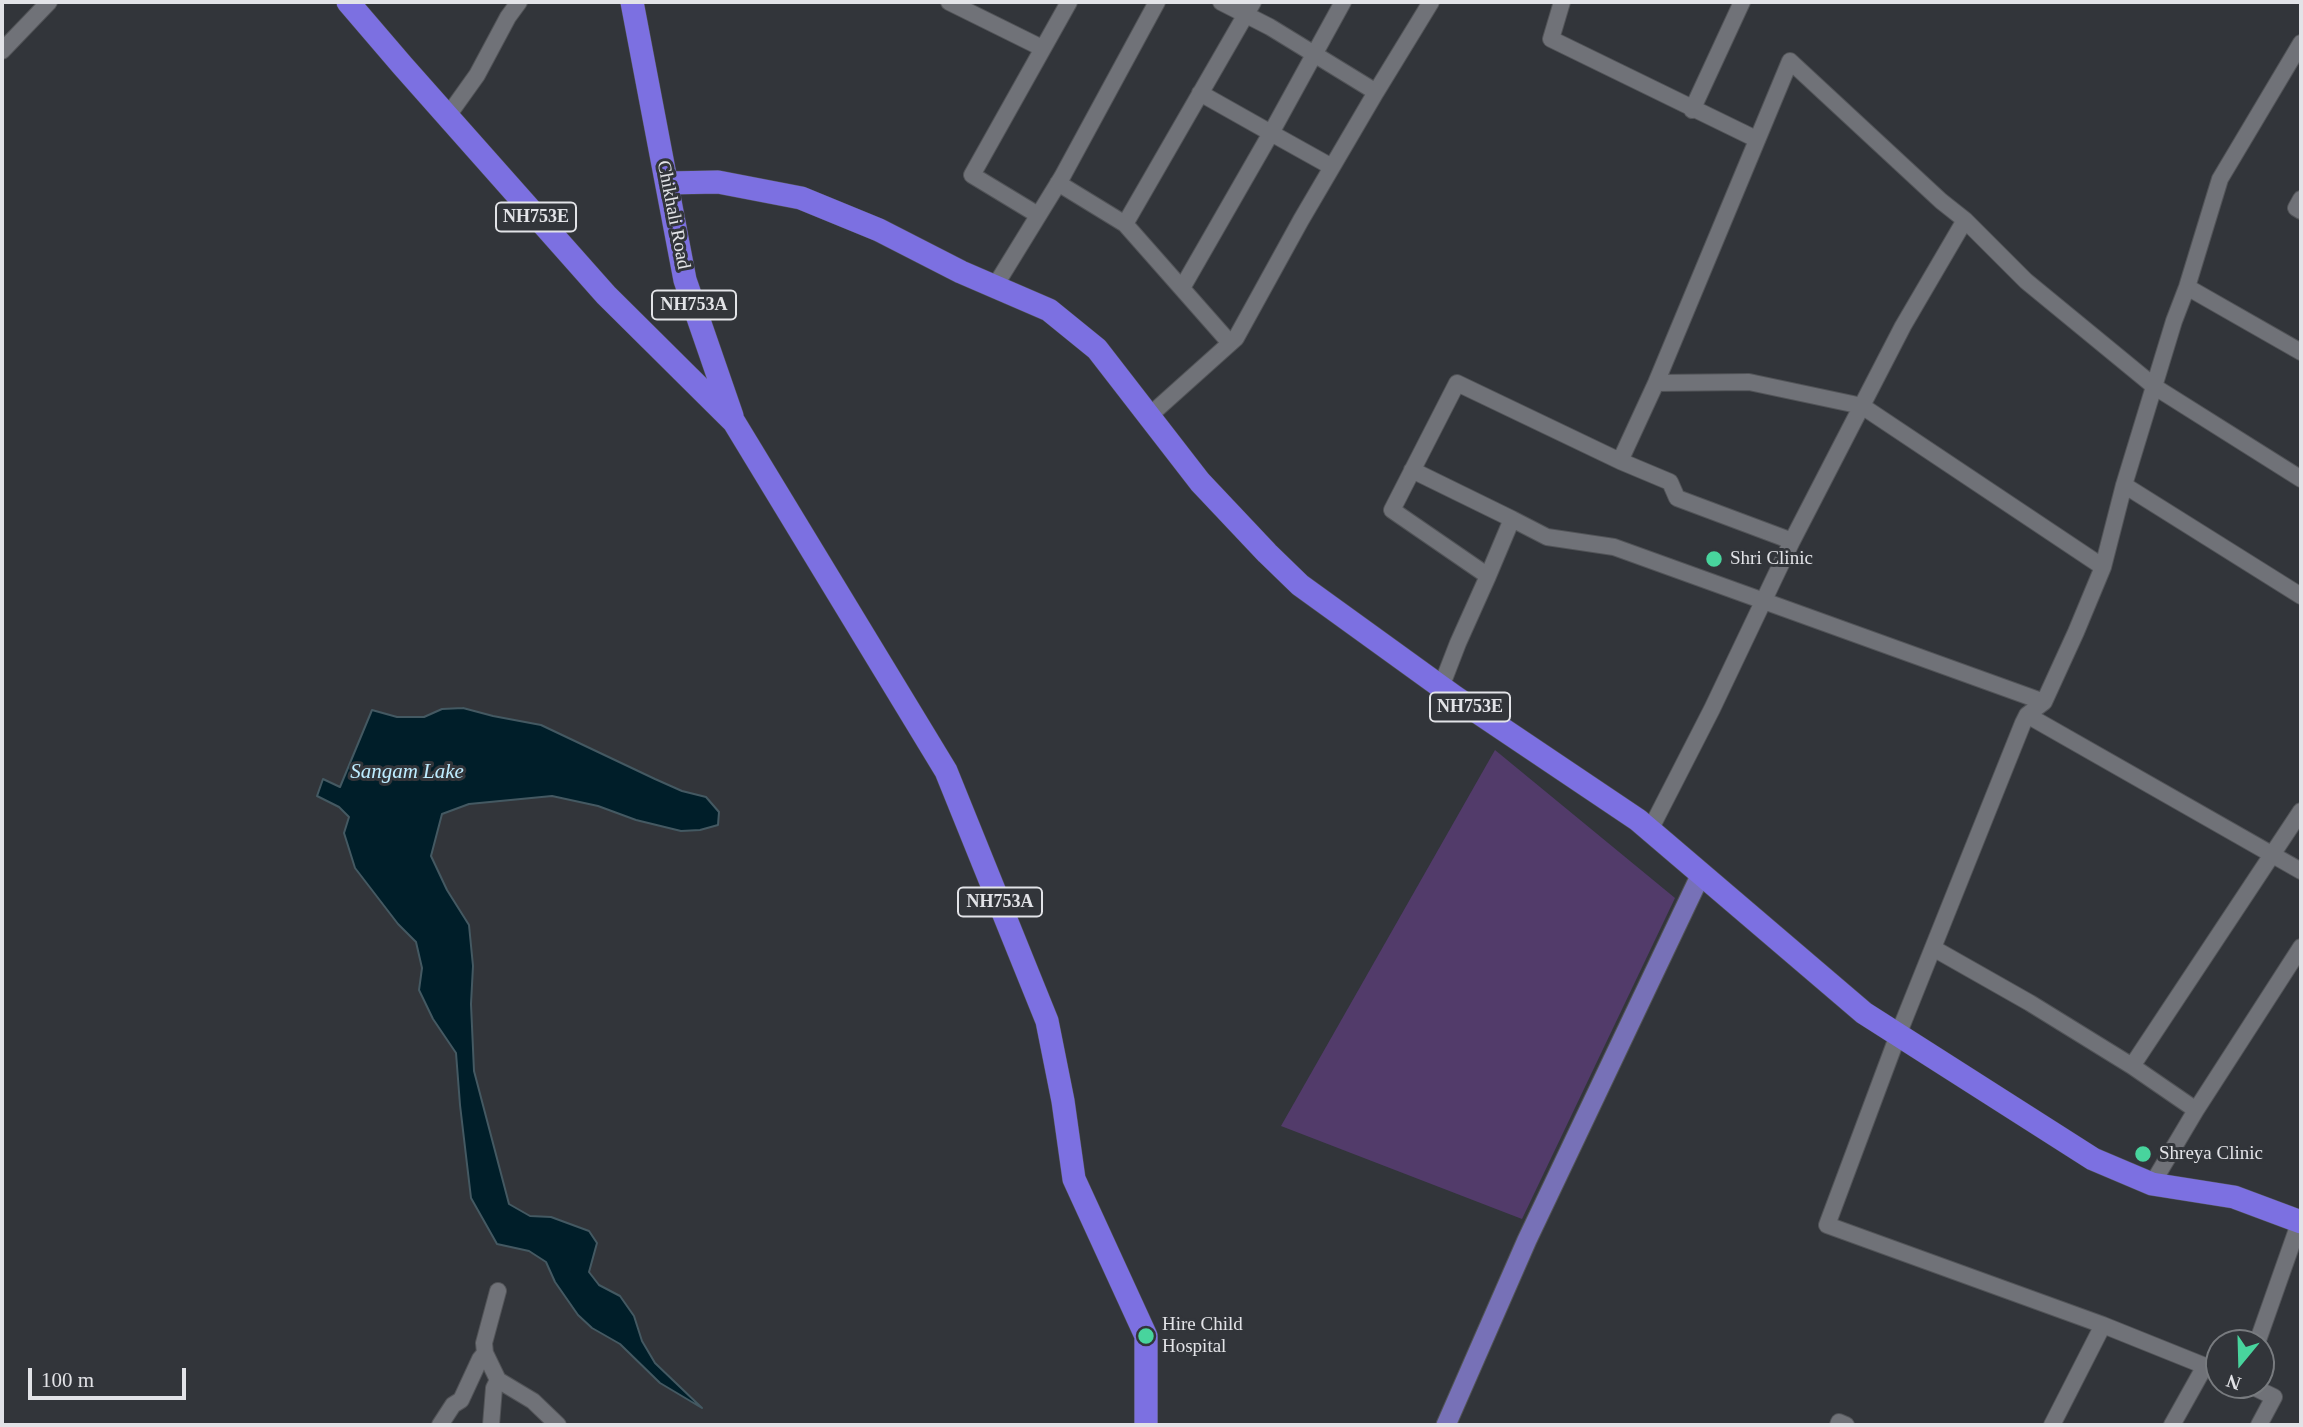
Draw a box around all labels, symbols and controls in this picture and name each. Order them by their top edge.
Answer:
street label: Chikhali Road [651,159,695,271]
road number: NH753E [496,202,576,232]
road number: NH753A [652,290,736,320]
place label: Shri Clinic [1730,548,1813,570]
marker: Shri Clinic [1704,549,1724,569]
road number: NH753E [1430,692,1510,722]
water label: Sangam Lake [350,759,464,785]
road number: NH753A [958,888,1042,917]
place label: Shreya Clinic [2159,1143,2263,1165]
marker: Shreya Clinic [2133,1144,2153,1164]
place label: Hire Child Hospital [1162,1314,1243,1358]
marker: Hire Child Hospital [1136,1326,1156,1346]
north arrow [2205,1329,2275,1399]
scale bar [32,1354,189,1398]
text: 100 m [41,1368,94,1392]
text: N [2224,1370,2244,1395]

